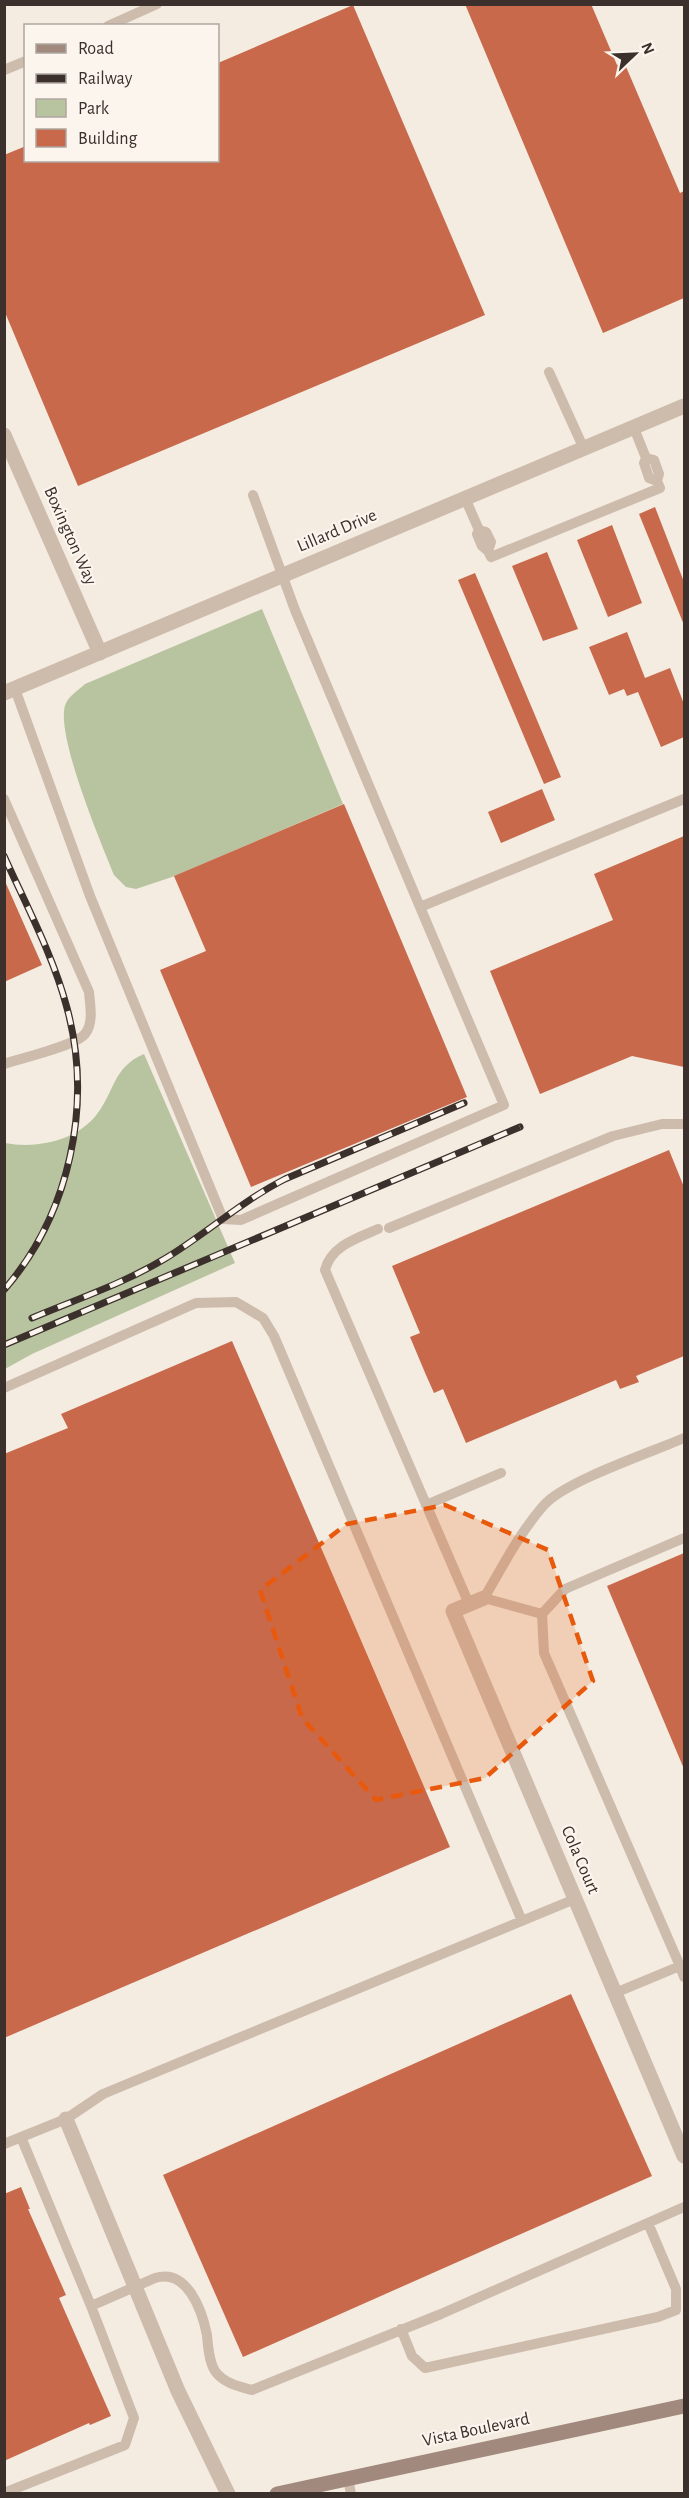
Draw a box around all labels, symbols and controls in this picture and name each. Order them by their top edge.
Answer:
legend [24,24,219,162]
north arrow [605,24,665,84]
text: Road [78,40,114,58]
text: N [638,40,657,57]
text: Railway [78,70,133,88]
text: Park [78,100,110,118]
text: Building [78,130,138,148]
street label: Boxington Way [40,484,100,588]
street label: Lillard Drive [295,506,379,556]
street label: Cola Court [558,1823,602,1897]
street label: Vista Boulevard [421,2410,531,2450]

